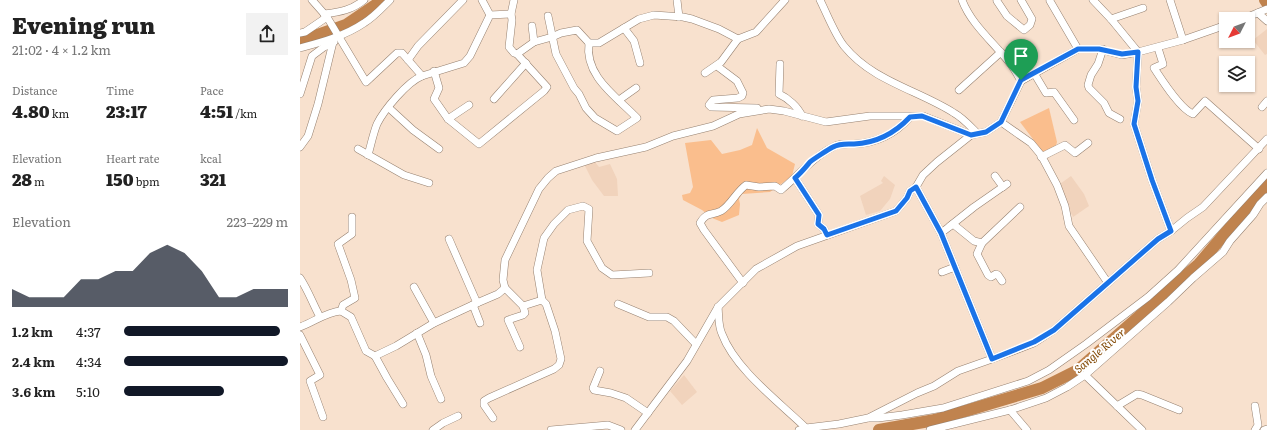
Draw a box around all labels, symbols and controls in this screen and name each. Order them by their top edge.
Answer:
text: Evening run [12,8,155,41]
north arrow [1219,12,1255,48]
map controls [1219,12,1255,92]
button: share [246,13,288,55]
pin [1004,39,1038,80]
text: 21:02 · 4 × 1.2 km [12,40,111,59]
icon: arrive [1010,45,1032,67]
button: layers [1219,56,1255,92]
text: Distance [12,82,57,98]
text: Time [106,82,134,98]
text: Pace [200,82,224,98]
text: 4.80 [12,98,50,123]
text: 23:17 [106,98,147,123]
text: 4:51 [200,98,233,123]
text: km [50,105,69,121]
text: /km [233,105,257,121]
text: Elevation [12,150,62,166]
text: Heart rate [106,150,159,166]
text: kcal [200,150,222,166]
text: 28 [12,166,32,191]
text: 150 [106,166,134,191]
text: 321 [200,166,226,191]
text: m [32,173,45,189]
text: bpm [134,173,160,189]
text: Elevation [12,212,71,231]
text: 223–229 m [227,212,288,231]
text: 1.2 km [12,322,53,341]
text: 4:37 [76,322,101,341]
water label: Sangle River [1070,324,1128,376]
text: 2.4 km [12,352,55,371]
text: 4:34 [76,352,102,371]
text: 3.6 km [12,382,55,401]
text: 5:10 [76,382,100,401]

